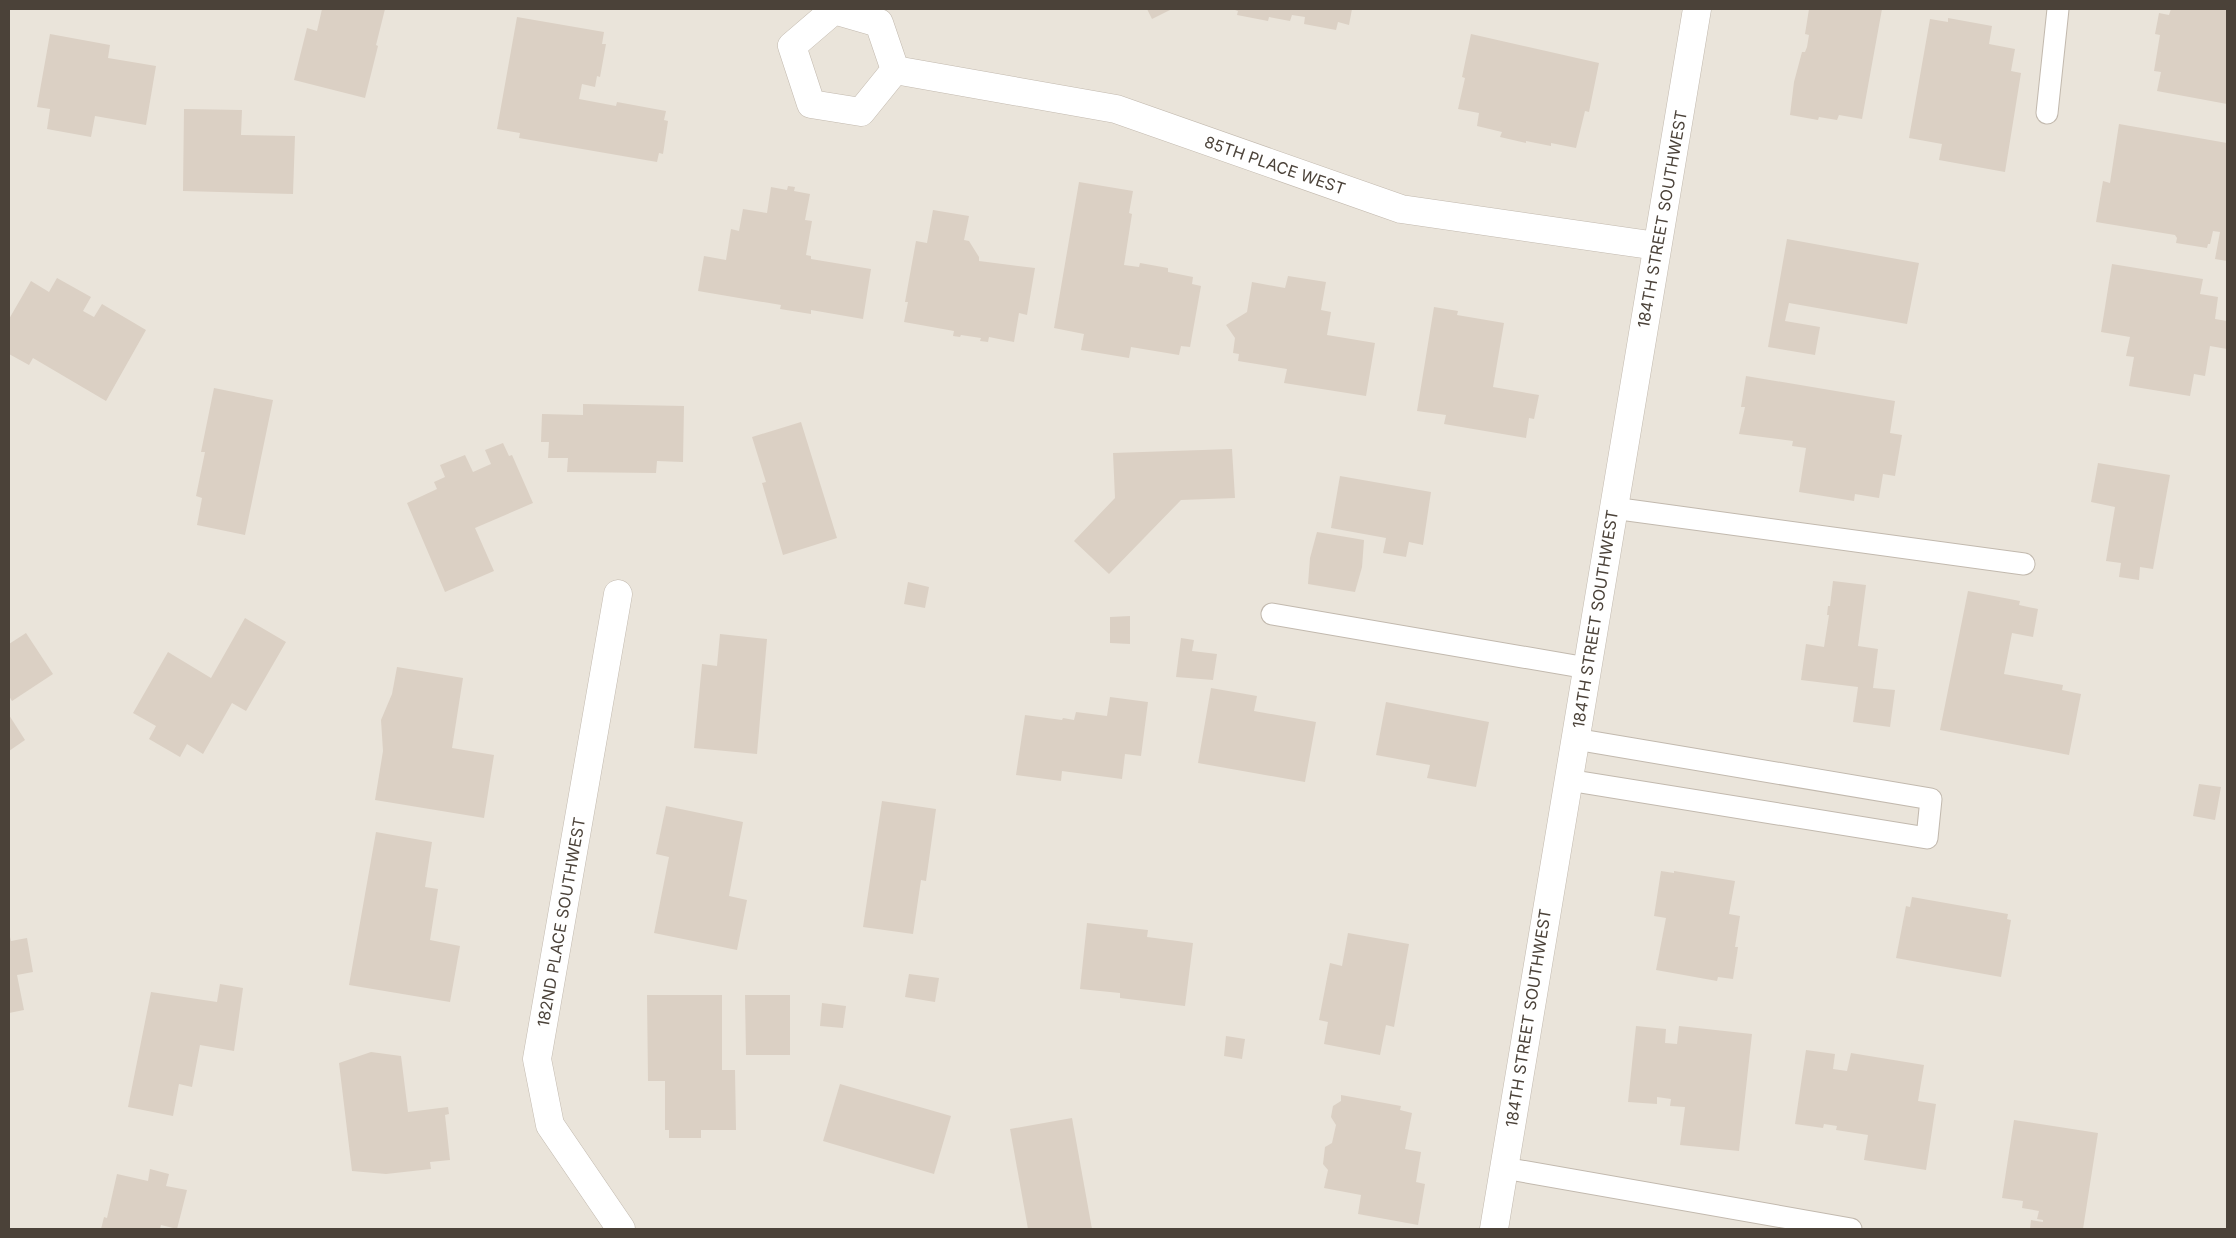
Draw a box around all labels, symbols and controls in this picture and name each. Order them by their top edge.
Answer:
street label: 184TH STREET SOUTHWEST [1633,108,1691,330]
street label: 85TH PLACE WEST [1202,131,1348,199]
street label: 184TH STREET SOUTHWEST [1568,508,1622,730]
street label: 182ND PLACE SOUTHWEST [533,816,589,1028]
street label: 184TH STREET SOUTHWEST [1501,907,1555,1129]

